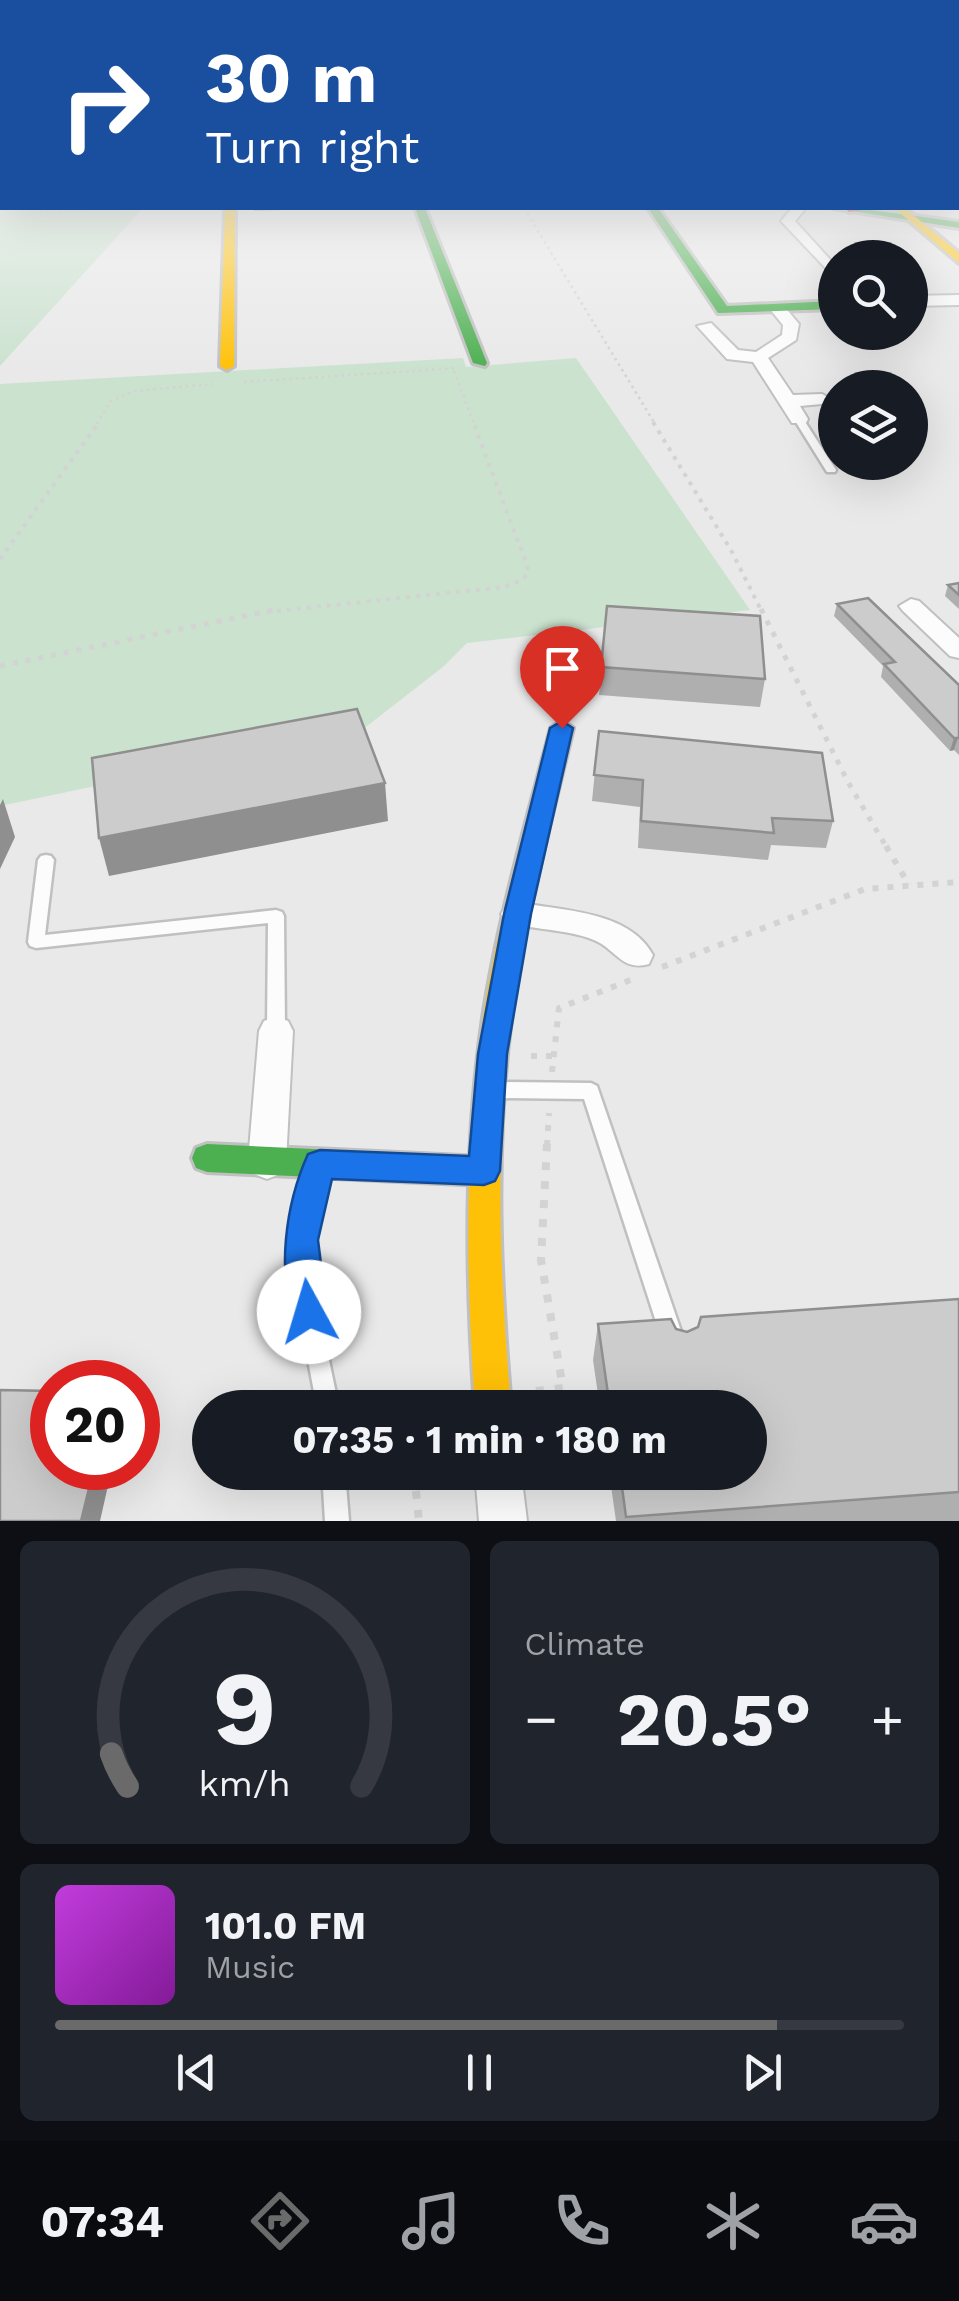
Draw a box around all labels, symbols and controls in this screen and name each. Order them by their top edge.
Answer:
text: 30 m [205,37,377,119]
icon: right [40,40,170,170]
text: Turn right [205,121,419,174]
map controls [818,240,928,480]
button: search [818,240,928,350]
button: layers [818,370,928,480]
pin [520,626,605,729]
icon: arrive [535,641,590,696]
position arrow [257,1260,361,1364]
speed limit sign: 20 [30,1360,160,1490]
text: 07:35 · 1 min · 180 m [292,1418,667,1462]
text: Climate [525,1625,645,1663]
text: 9 [213,1647,277,1769]
text: 20.5° [617,1675,812,1763]
text: − [525,1687,558,1751]
text: + [871,1687,904,1751]
text: km/h [199,1763,291,1805]
text: 101.0 FM [205,1904,366,1948]
text: Music [205,1948,295,1986]
icon: previous [169,2045,224,2100]
icon: pause [452,2045,507,2100]
icon: next [735,2045,790,2100]
icon: directions [245,2186,315,2256]
icon: music [396,2186,466,2256]
icon: phone [547,2186,617,2256]
icon: climate [698,2186,768,2256]
icon: car [849,2186,919,2256]
text: 07:34 [40,2195,164,2248]

